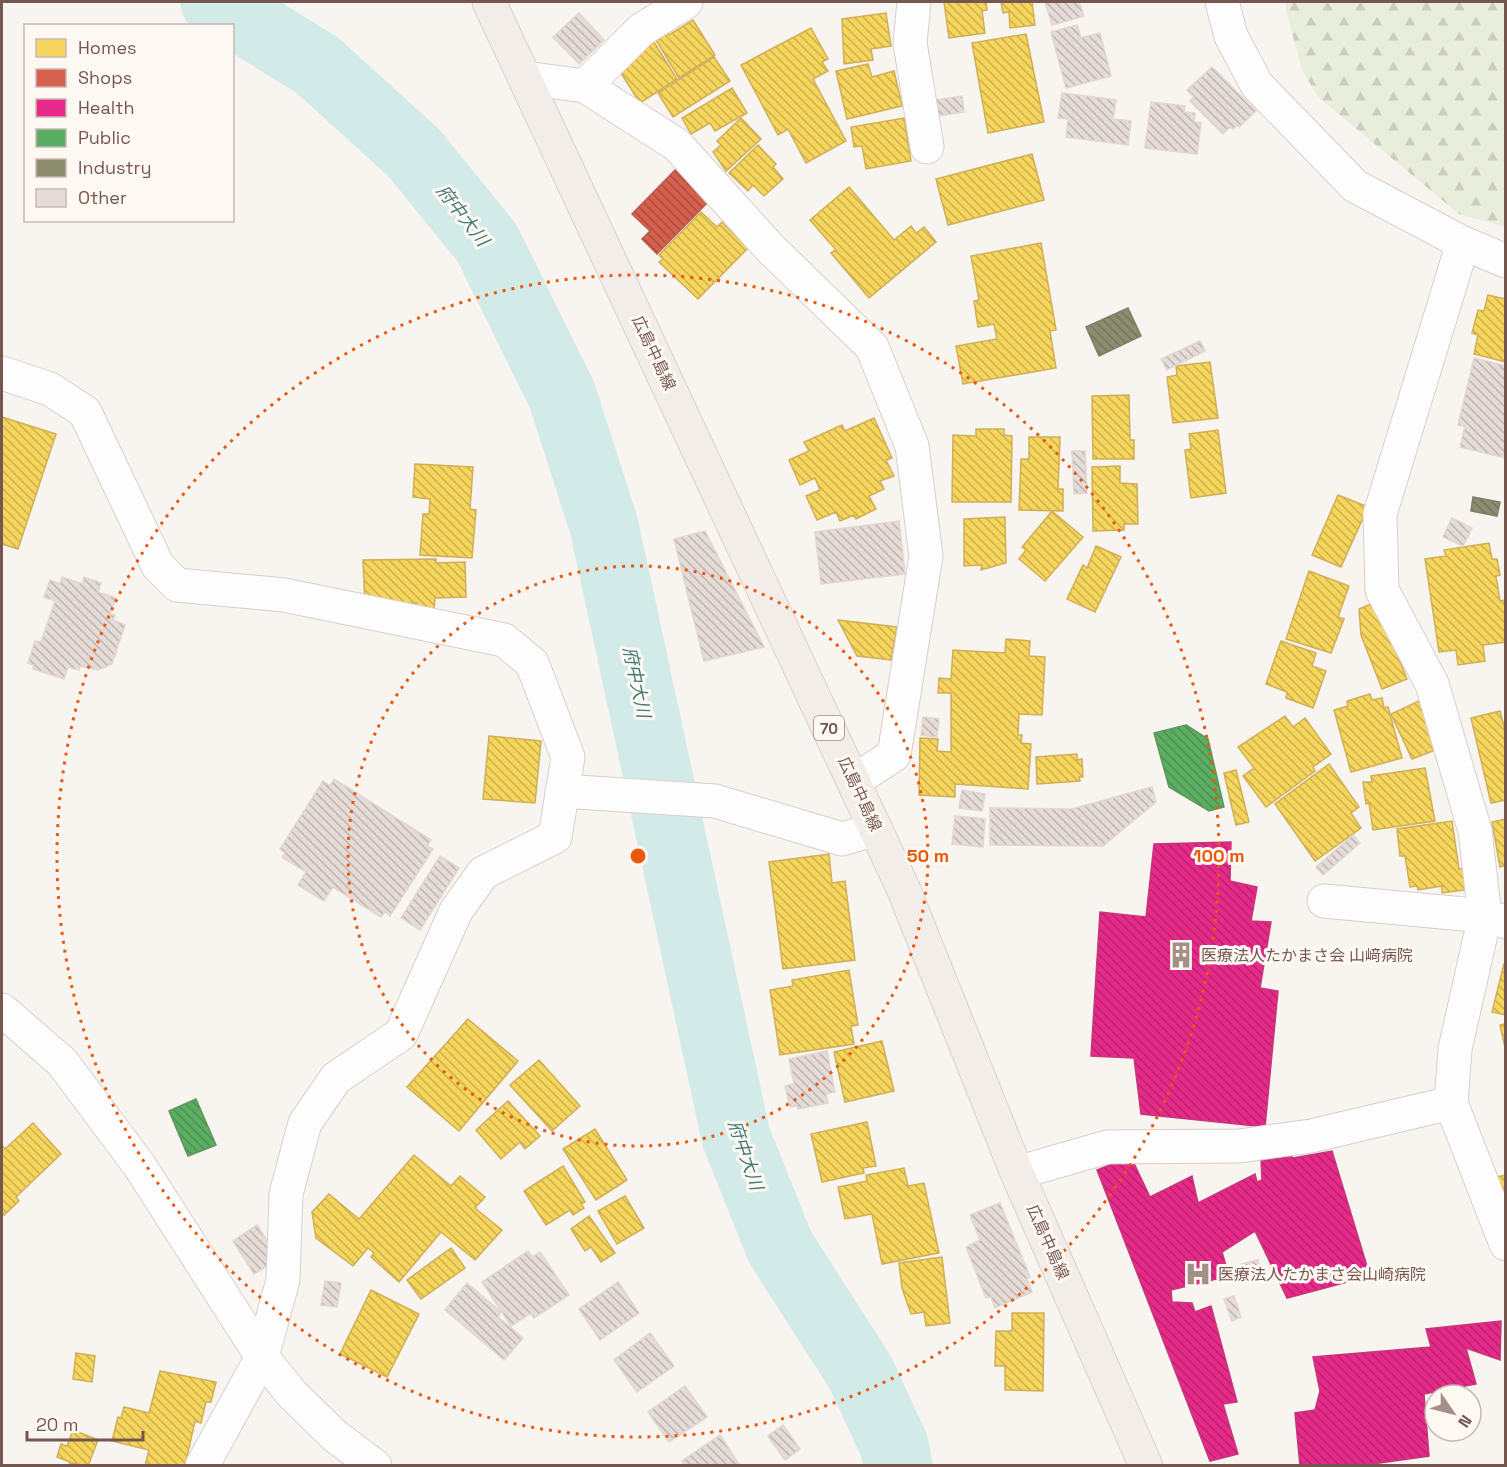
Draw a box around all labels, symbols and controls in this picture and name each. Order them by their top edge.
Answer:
legend [24,24,234,222]
text: Homes [78,36,137,59]
text: Shops [78,66,132,89]
text: Health [78,96,135,119]
text: Public [78,126,131,149]
text: Industry [78,156,151,179]
water label: 府中大川 [432,180,495,252]
text: Other [78,186,127,209]
street label: 広島中島線 [628,312,680,394]
water label: 府中大川 [618,644,656,722]
road number: 70 [814,716,844,740]
street label: 広島中島線 [834,753,886,835]
text: 50 m [907,844,949,867]
text: 100 m [1193,844,1245,867]
centre of rings [628,846,648,866]
building icon: 医療法人たかまさ会 山﨑病院 [1166,940,1196,970]
place label: 医療法人たかまさ会 山﨑病院 [1201,945,1413,966]
water label: 府中大川 [723,1117,769,1195]
street label: 広島中島線 [1022,1201,1074,1283]
hospital icon: 医療法人たかまさ会山崎病院 [1183,1259,1213,1289]
place label: 医療法人たかまさ会山崎病院 [1218,1264,1426,1285]
north arrow [1423,1383,1483,1443]
scale bar [27,1404,142,1442]
text: N [1453,1411,1477,1432]
text: 20 m [36,1413,79,1436]

